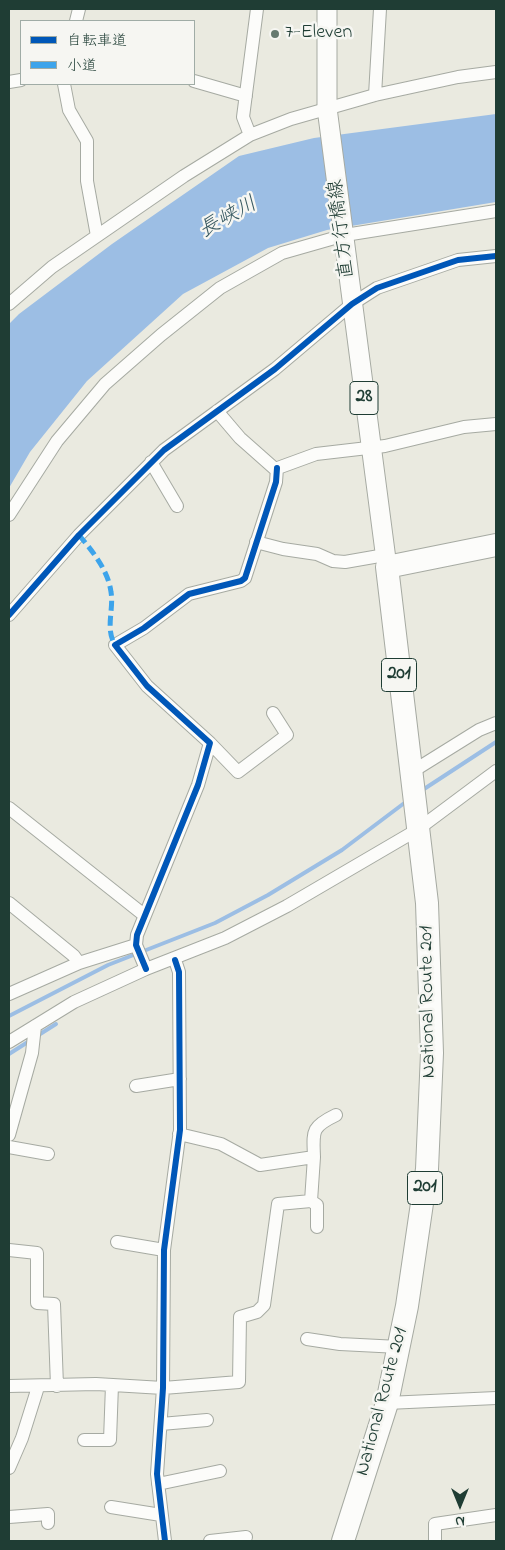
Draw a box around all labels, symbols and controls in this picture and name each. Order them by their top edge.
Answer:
legend [20,20,195,85]
place label: 7-Eleven [285,22,352,46]
marker: 7-Eleven [269,28,281,40]
text: 自転車道 [67,30,127,52]
text: 小道 [67,55,97,77]
street label: 直方行橋線 [325,178,361,280]
water label: 長峡川 [195,193,263,245]
road number: 28 [350,382,378,414]
road number: 201 [382,658,416,692]
street label: National Route 201 [416,926,442,1078]
road number: 201 [408,1172,442,1204]
street label: National Route 201 [352,1325,414,1479]
north arrow [435,1480,485,1530]
text: N [455,1510,465,1531]

